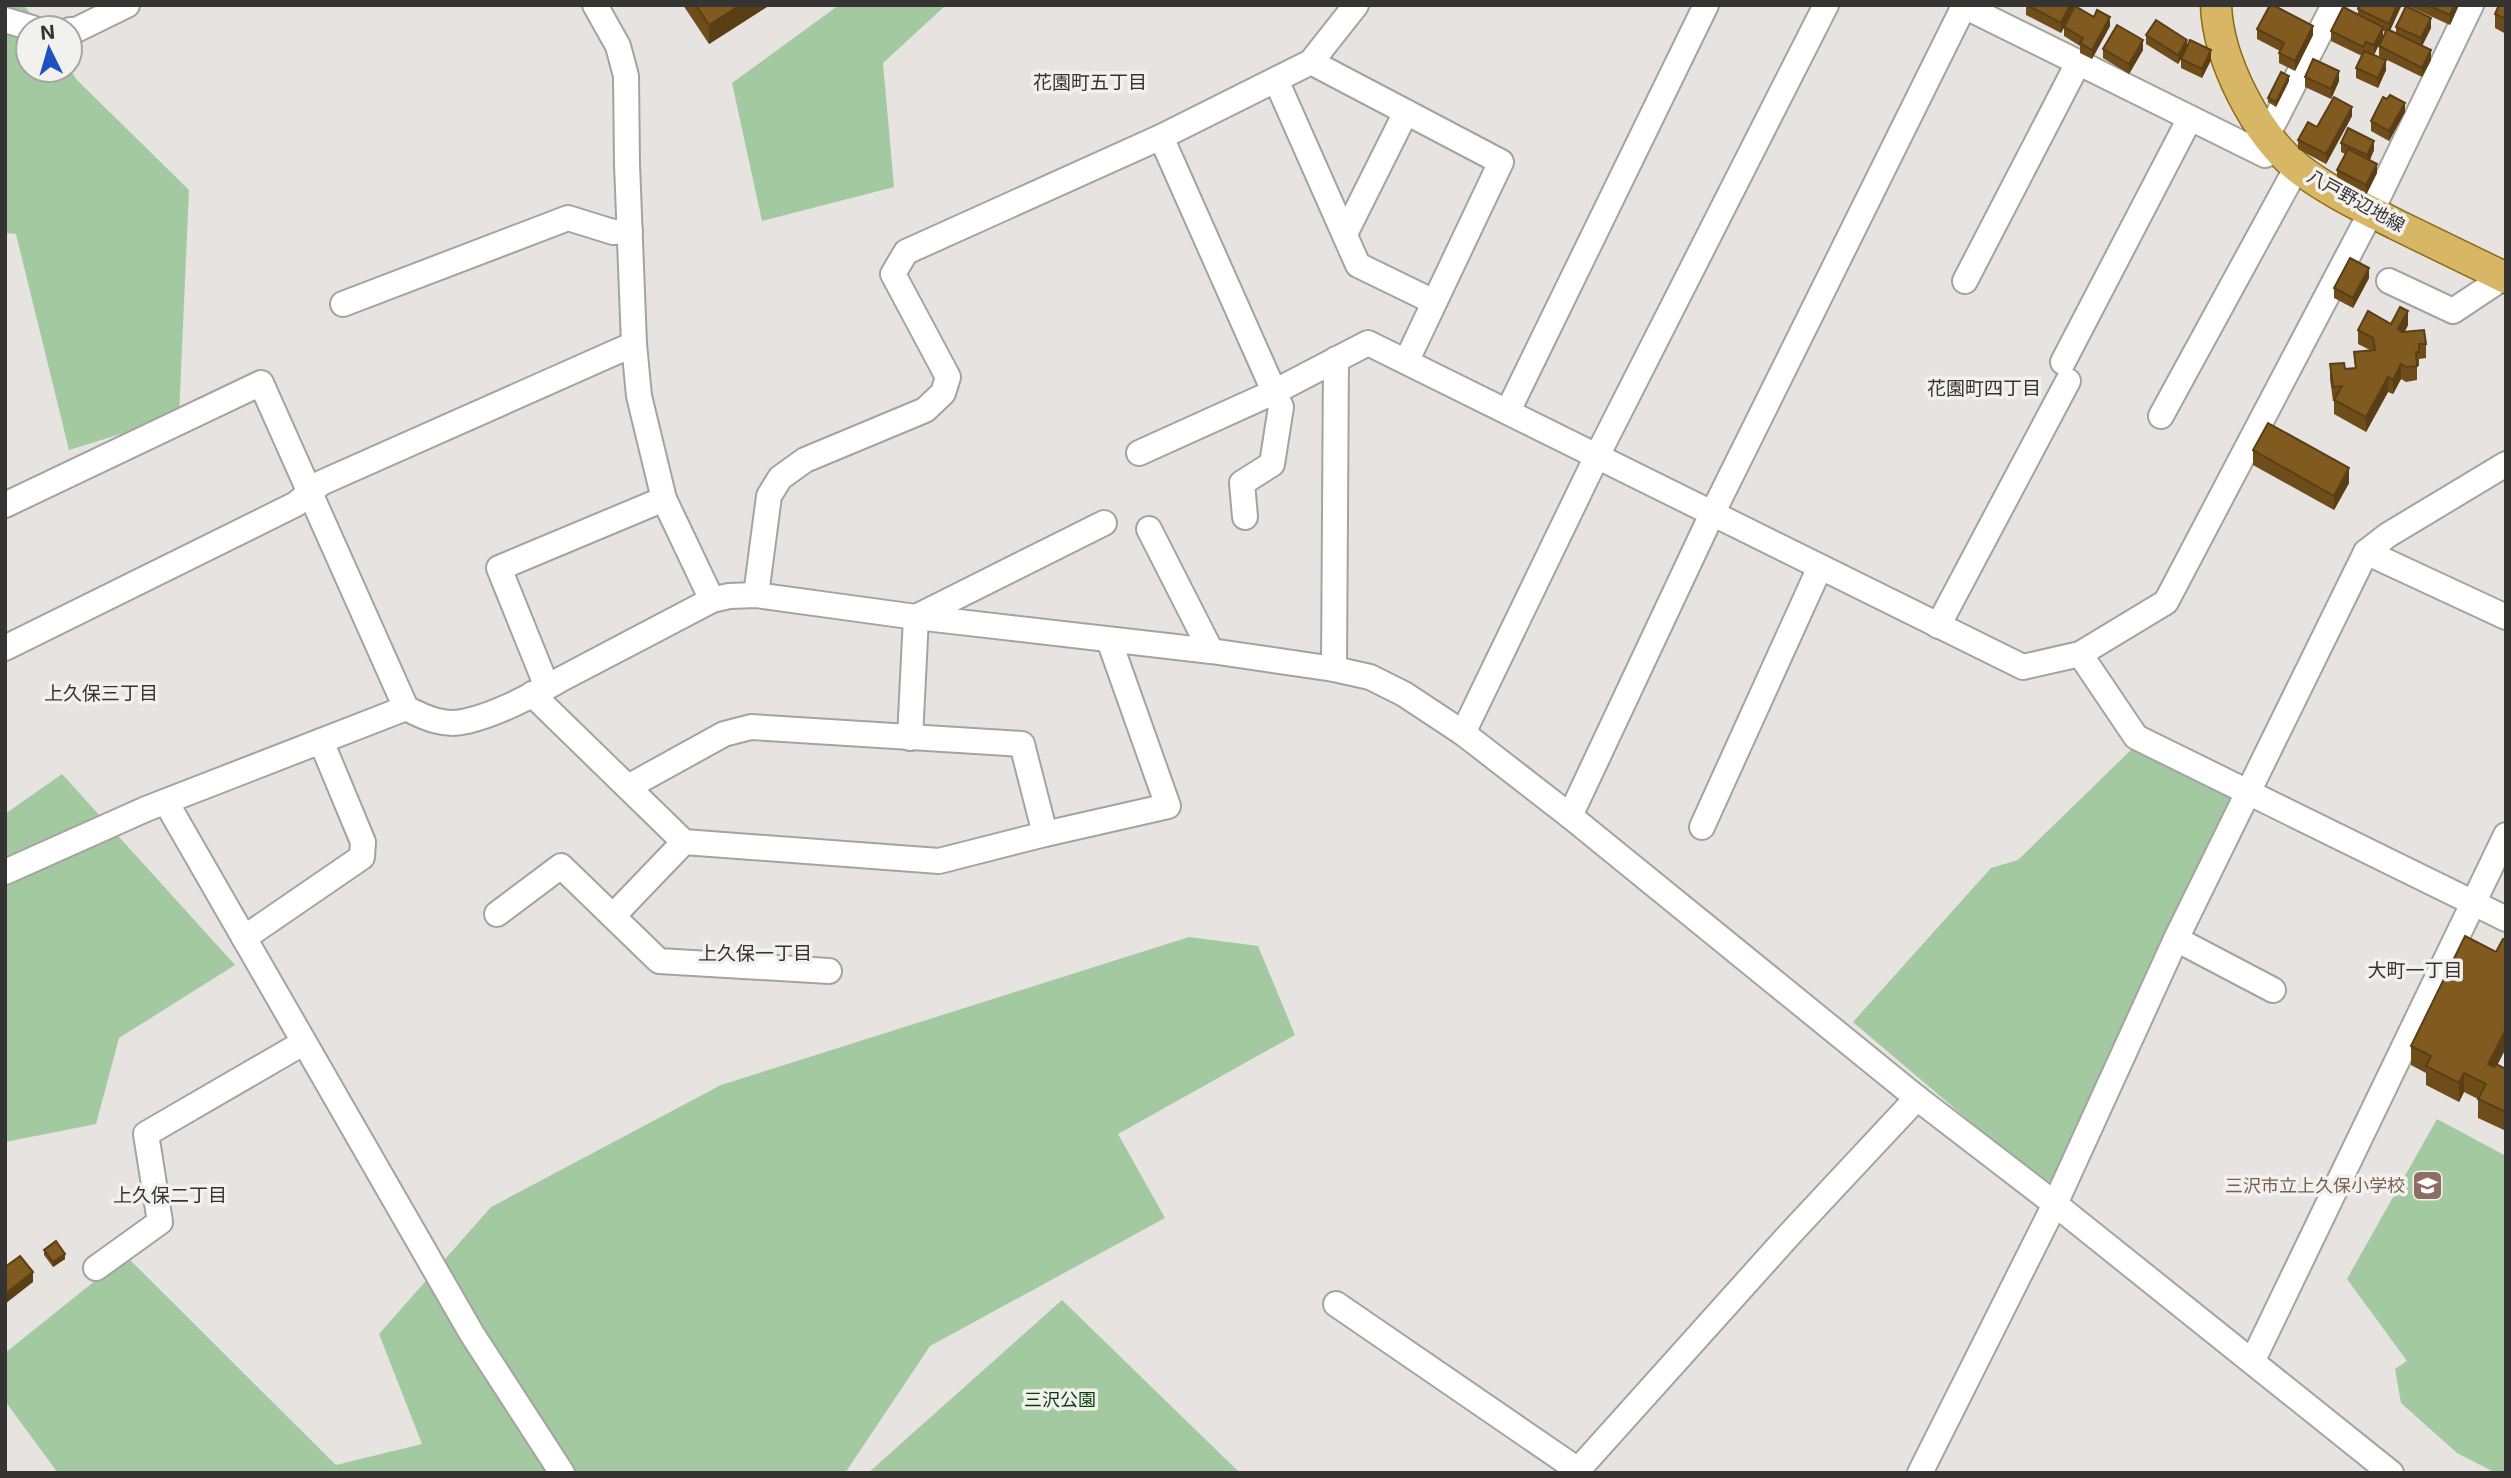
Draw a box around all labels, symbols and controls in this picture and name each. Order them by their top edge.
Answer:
north arrow [14,14,84,84]
text: N [39,20,56,45]
district label: 花園町五丁目 [1033,71,1147,94]
street label: 八戸野辺地線 [2304,165,2409,236]
district label: 花園町四丁目 [1927,377,2041,400]
district label: 上久保三丁目 [44,682,158,705]
district label: 上久保一丁目 [698,942,812,965]
district label: 大町一丁目 [2367,959,2463,982]
school or university icon: 三沢市立上久保小学校 [2411,1169,2445,1203]
place label: 三沢市立上久保小学校 [2225,1175,2405,1196]
district label: 上久保二丁目 [113,1184,227,1207]
park label: 三沢公園 [1024,1389,1096,1410]

